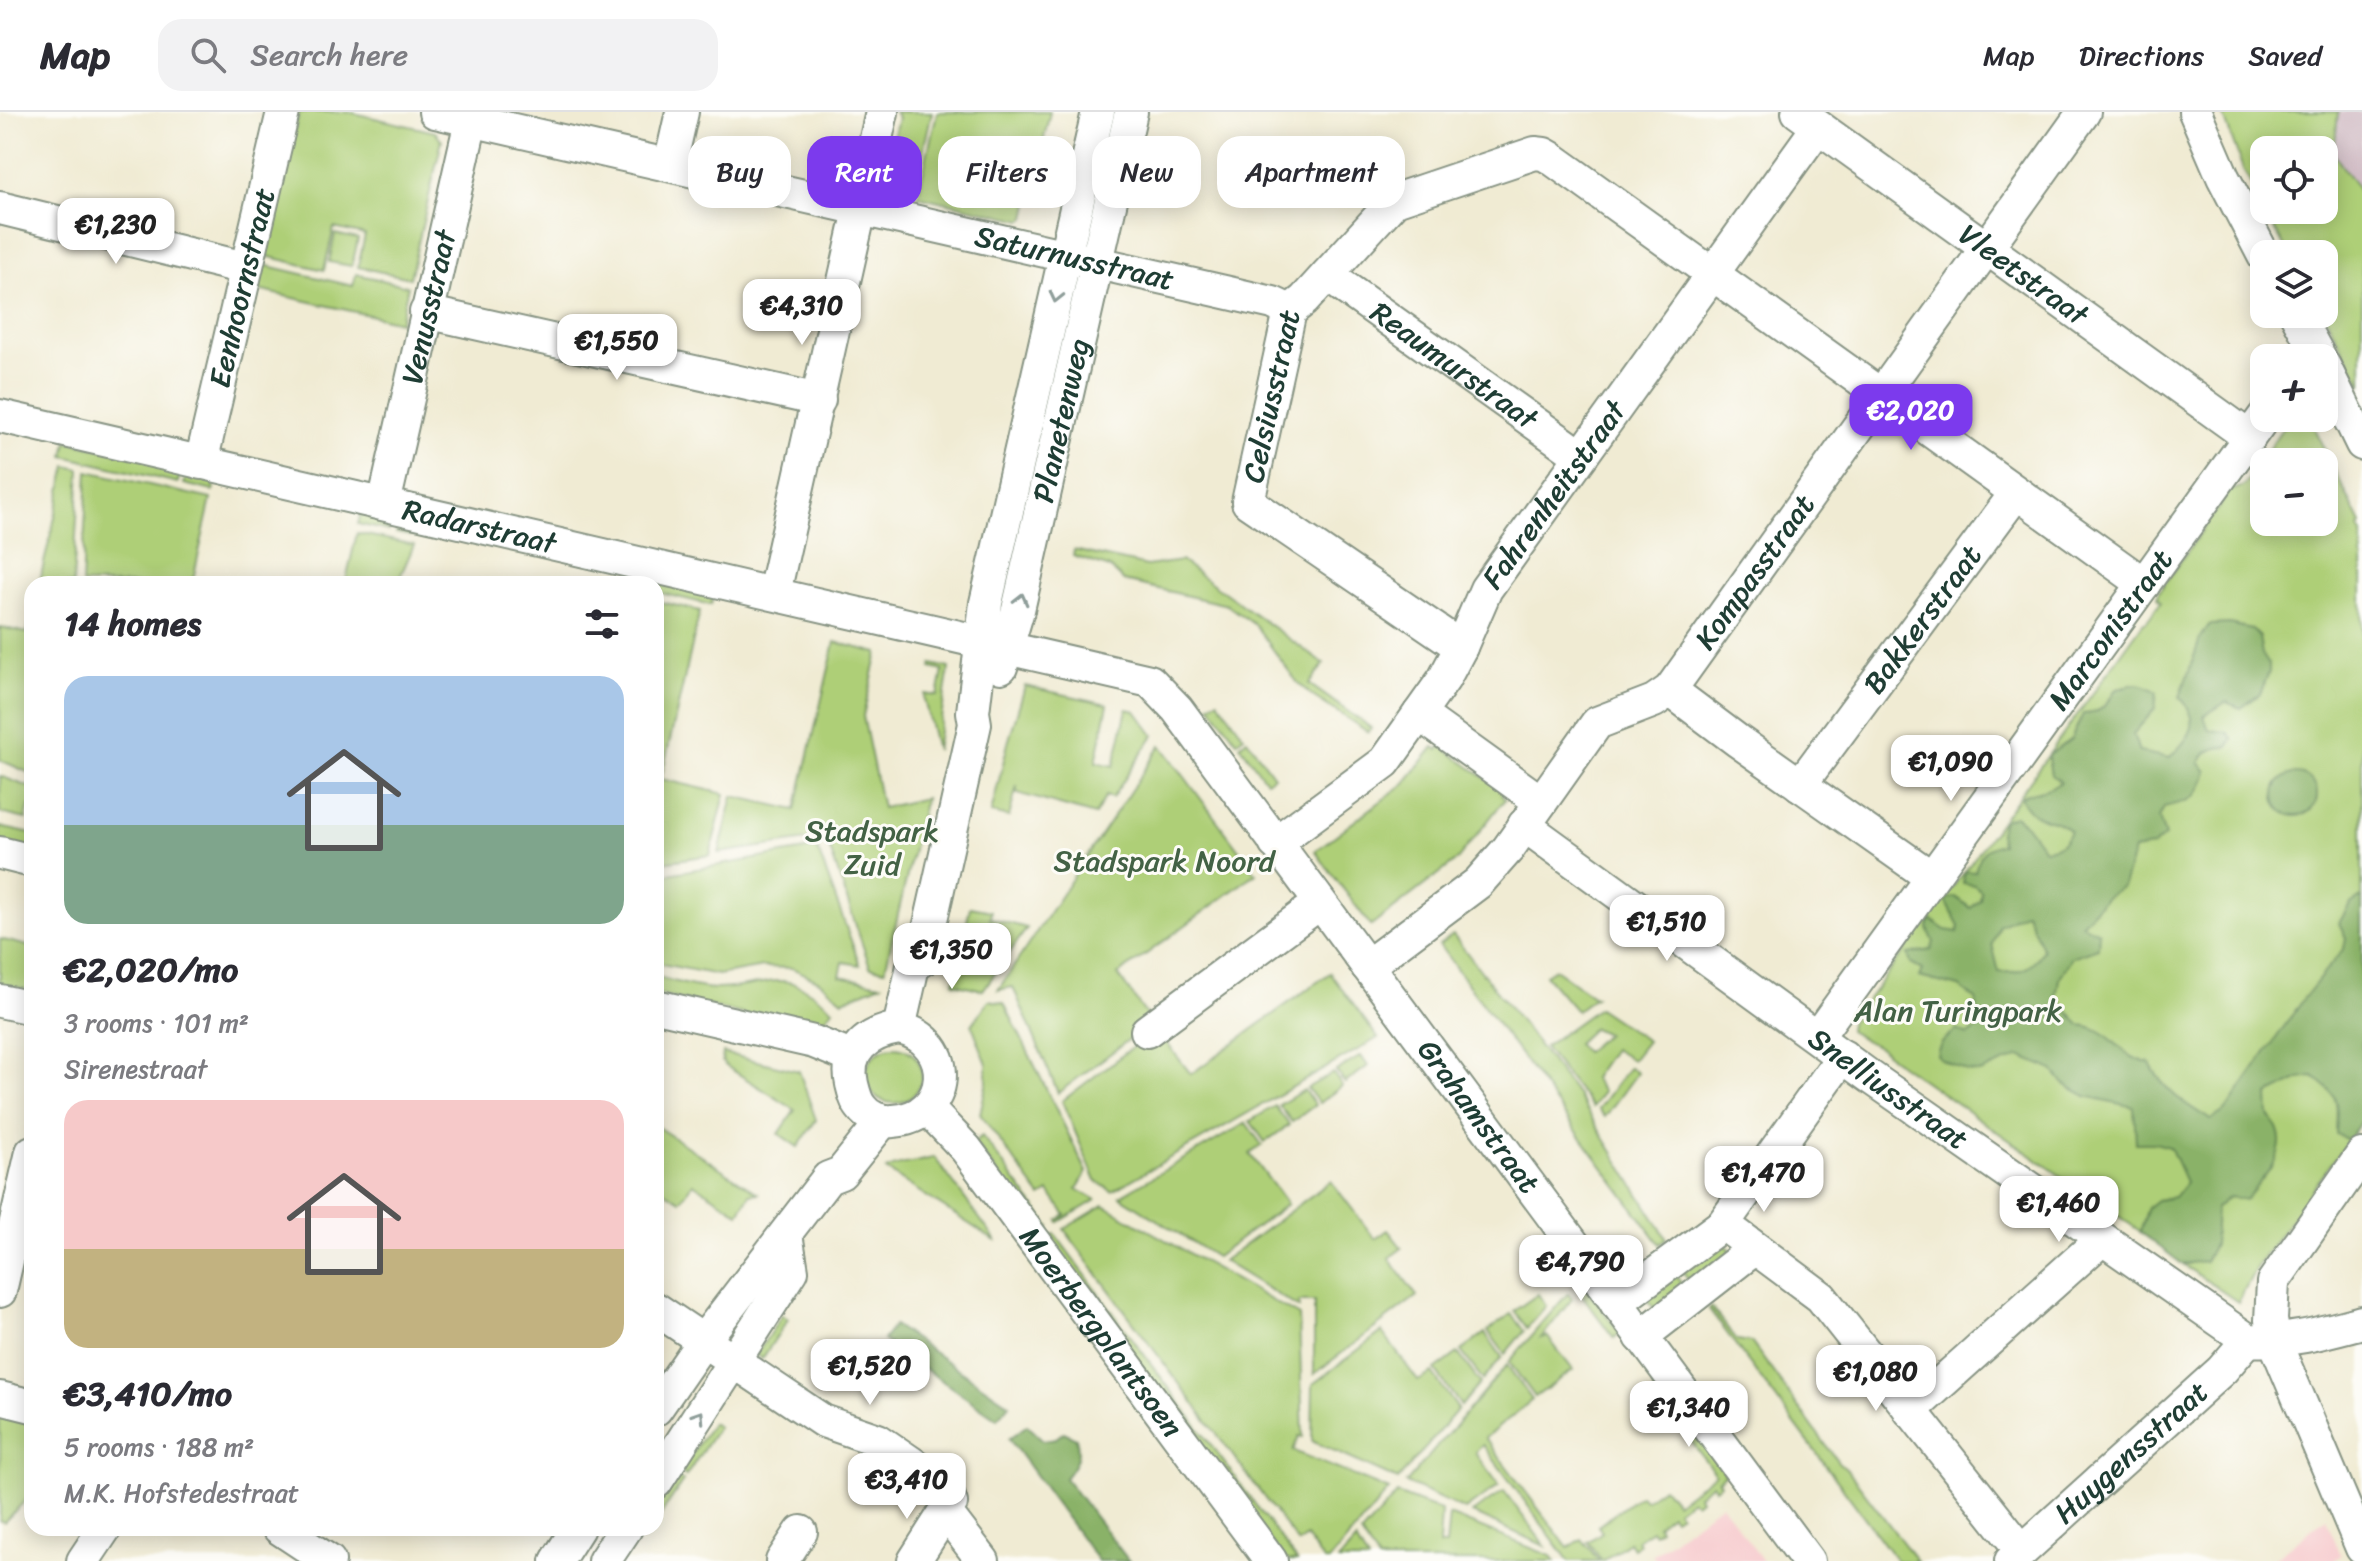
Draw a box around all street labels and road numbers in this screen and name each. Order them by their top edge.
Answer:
street label: Eenhoornstraat [192,182,291,393]
street label: Saturnusstraat [970,209,1180,307]
street label: Vleetstraat [1947,209,2102,341]
street label: Venusstraat [385,223,473,389]
street label: Reaumurstraat [1358,287,1551,446]
street label: Celsiusstraat [1226,305,1317,488]
street label: Planetenweg [1016,333,1106,508]
street label: Fahrenheitstraat [1467,387,1642,601]
street label: Kompasstraat [1680,482,1830,662]
street label: Radarstraat [397,483,564,571]
street label: Bakkerstraat [1848,533,1997,706]
street label: Marconistraat [2033,537,2188,722]
street label: Snelliusstraat [1796,1013,1980,1165]
street label: Grahamstraat [1403,1027,1555,1206]
street label: Moerbergplantsoen [1005,1214,1198,1449]
street label: Huygensstraat [2041,1367,2222,1538]

